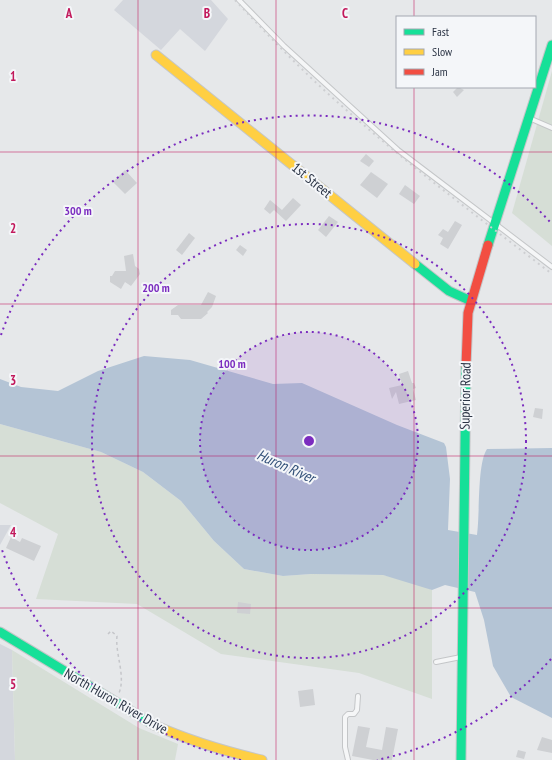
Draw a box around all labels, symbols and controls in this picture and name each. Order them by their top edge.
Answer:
text: A [65,5,73,22]
text: B [204,5,210,22]
text: C [342,5,348,22]
legend [396,16,536,88]
text: Fast [432,24,450,39]
text: Slow [432,44,453,59]
text: Jam [431,64,448,79]
text: 1 [10,68,16,85]
street label: 1st Street [288,158,336,202]
text: 300 m [64,203,92,218]
text: 2 [10,220,16,237]
text: 200 m [142,280,170,295]
text: 100 m [218,356,246,371]
street label: Superior Road [455,362,475,430]
text: 3 [10,372,16,389]
centre of rings [302,434,316,448]
water label: Huron River [254,445,320,488]
text: 4 [10,524,17,541]
street label: North Huron River Drive [61,664,171,738]
text: 5 [10,676,16,693]

